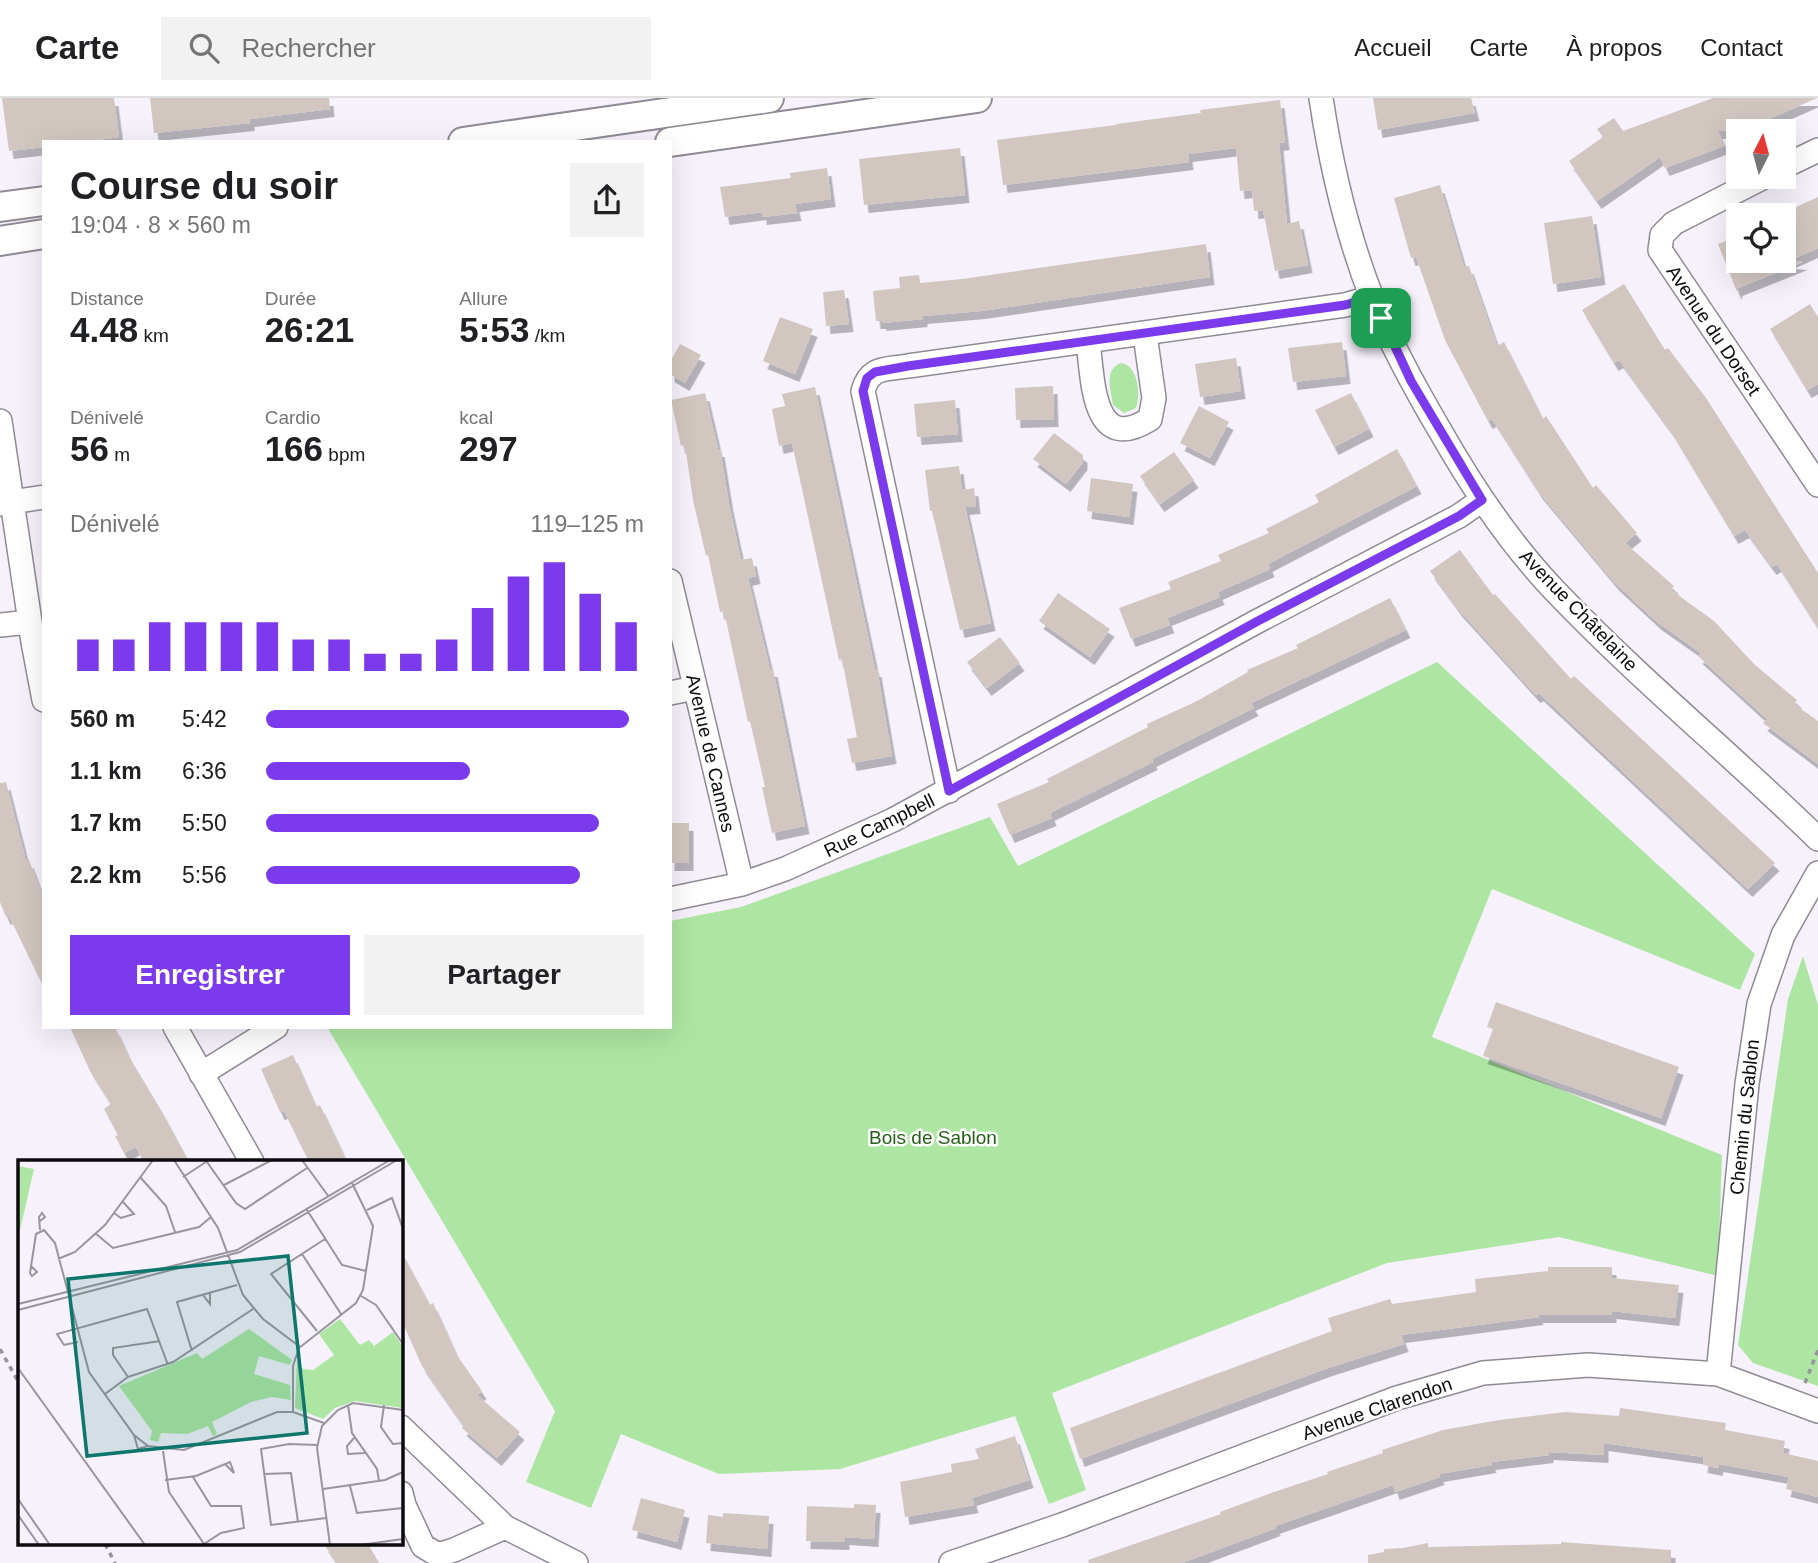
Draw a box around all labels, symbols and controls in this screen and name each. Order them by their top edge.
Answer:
search box [161,17,651,80]
text: Carte [35,29,119,66]
icon: search [185,29,223,67]
text: Rechercher [241,33,376,63]
text: Accueil [1354,34,1432,61]
text: Carte [1470,34,1528,61]
text: À propos [1566,34,1662,61]
text: Contact [1700,34,1783,61]
north arrow [1726,119,1796,189]
map controls [1726,119,1796,273]
button: share [570,163,644,237]
text: Course du soir [70,165,338,207]
button: locate [1726,203,1796,273]
text: 19:04 · 8 × 560 m [70,212,251,238]
street label: Avenue du Dorset [1662,262,1765,400]
text: Distance [70,288,144,309]
text: Durée [265,288,316,309]
text: Allure [459,288,508,309]
pin [1351,288,1411,348]
icon: arrive [1362,299,1400,337]
text: 4.48 [70,310,138,349]
text: 26:21 [265,310,354,349]
text: 5:53 [459,310,529,349]
text: km [138,325,169,346]
text: /km [529,325,565,346]
text: Dénivelé [70,407,144,428]
text: Cardio [265,407,321,428]
text: kcal [459,407,493,428]
text: 56 [70,429,109,468]
text: 166 [265,429,323,468]
text: 297 [459,429,518,468]
text: m [109,444,130,465]
text: bpm [323,444,365,465]
text: Dénivelé [70,511,160,537]
text: 119–125 m [531,511,644,537]
street label: Avenue Châtelaine [1515,545,1642,675]
street label: Avenue de Cannes [682,672,739,834]
text: 560 m [70,706,135,732]
text: 5:42 [182,706,227,732]
text: 1.1 km [70,758,142,784]
text: 6:36 [182,758,227,784]
street label: Rue Campbell [821,790,938,861]
text: 1.7 km [70,810,142,836]
text: 5:50 [182,810,227,836]
text: 2.2 km [70,862,142,888]
text: 5:56 [182,862,227,888]
button: Enregistrer [70,935,350,1015]
button: Partager [364,935,644,1015]
street label: Chemin du Sablon [1726,1038,1763,1196]
park label: Bois de Sablon [869,1127,997,1148]
inset map [18,1160,402,1546]
street label: Avenue Clarendon [1299,1373,1455,1444]

